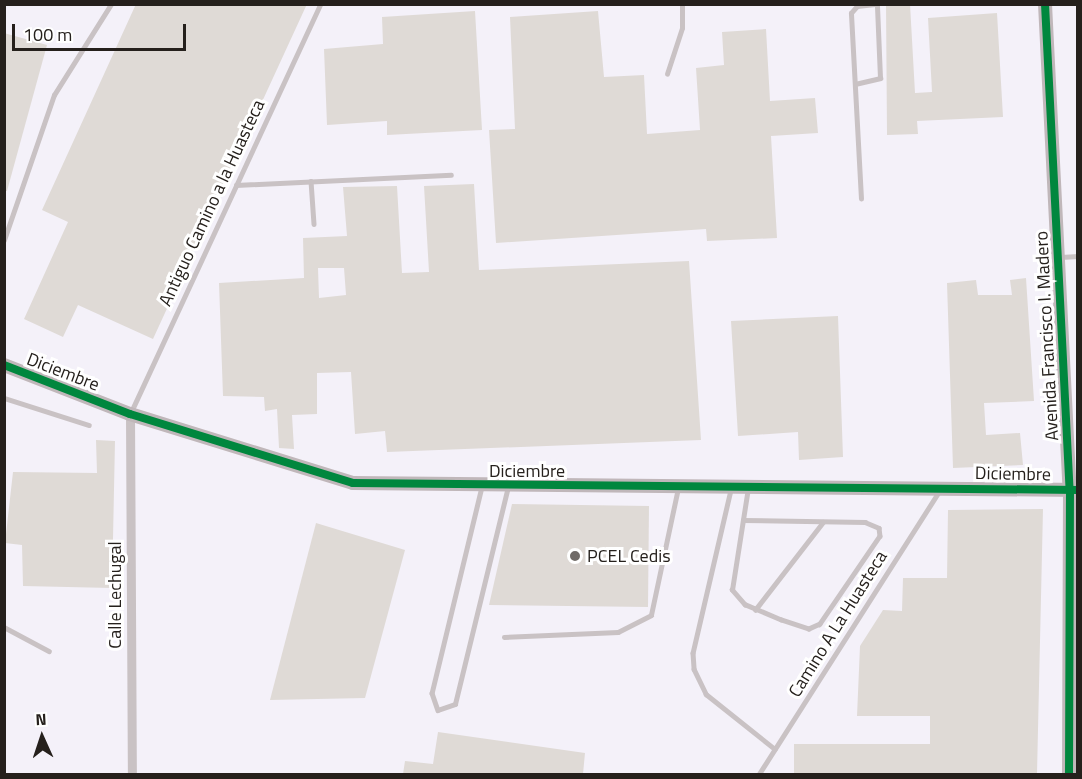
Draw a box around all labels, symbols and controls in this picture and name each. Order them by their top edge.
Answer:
scale bar [15,12,189,50]
text: 100 m [23,21,72,48]
street label: Antiguo Camino a la Huasteca [155,96,269,310]
street label: Avenida Francisco I. Madero [1031,231,1063,441]
street label: Diciembre [24,348,102,396]
street label: Diciembre [489,460,565,482]
street label: Diciembre [975,463,1051,485]
street label: Calle Lechugal [104,541,126,649]
place label: PCEL Cedis [587,545,671,567]
street label: Camino A La Huasteca [784,547,892,701]
marker: PCEL Cedis [568,549,582,563]
north arrow [12,707,72,767]
text: N [35,707,47,731]

